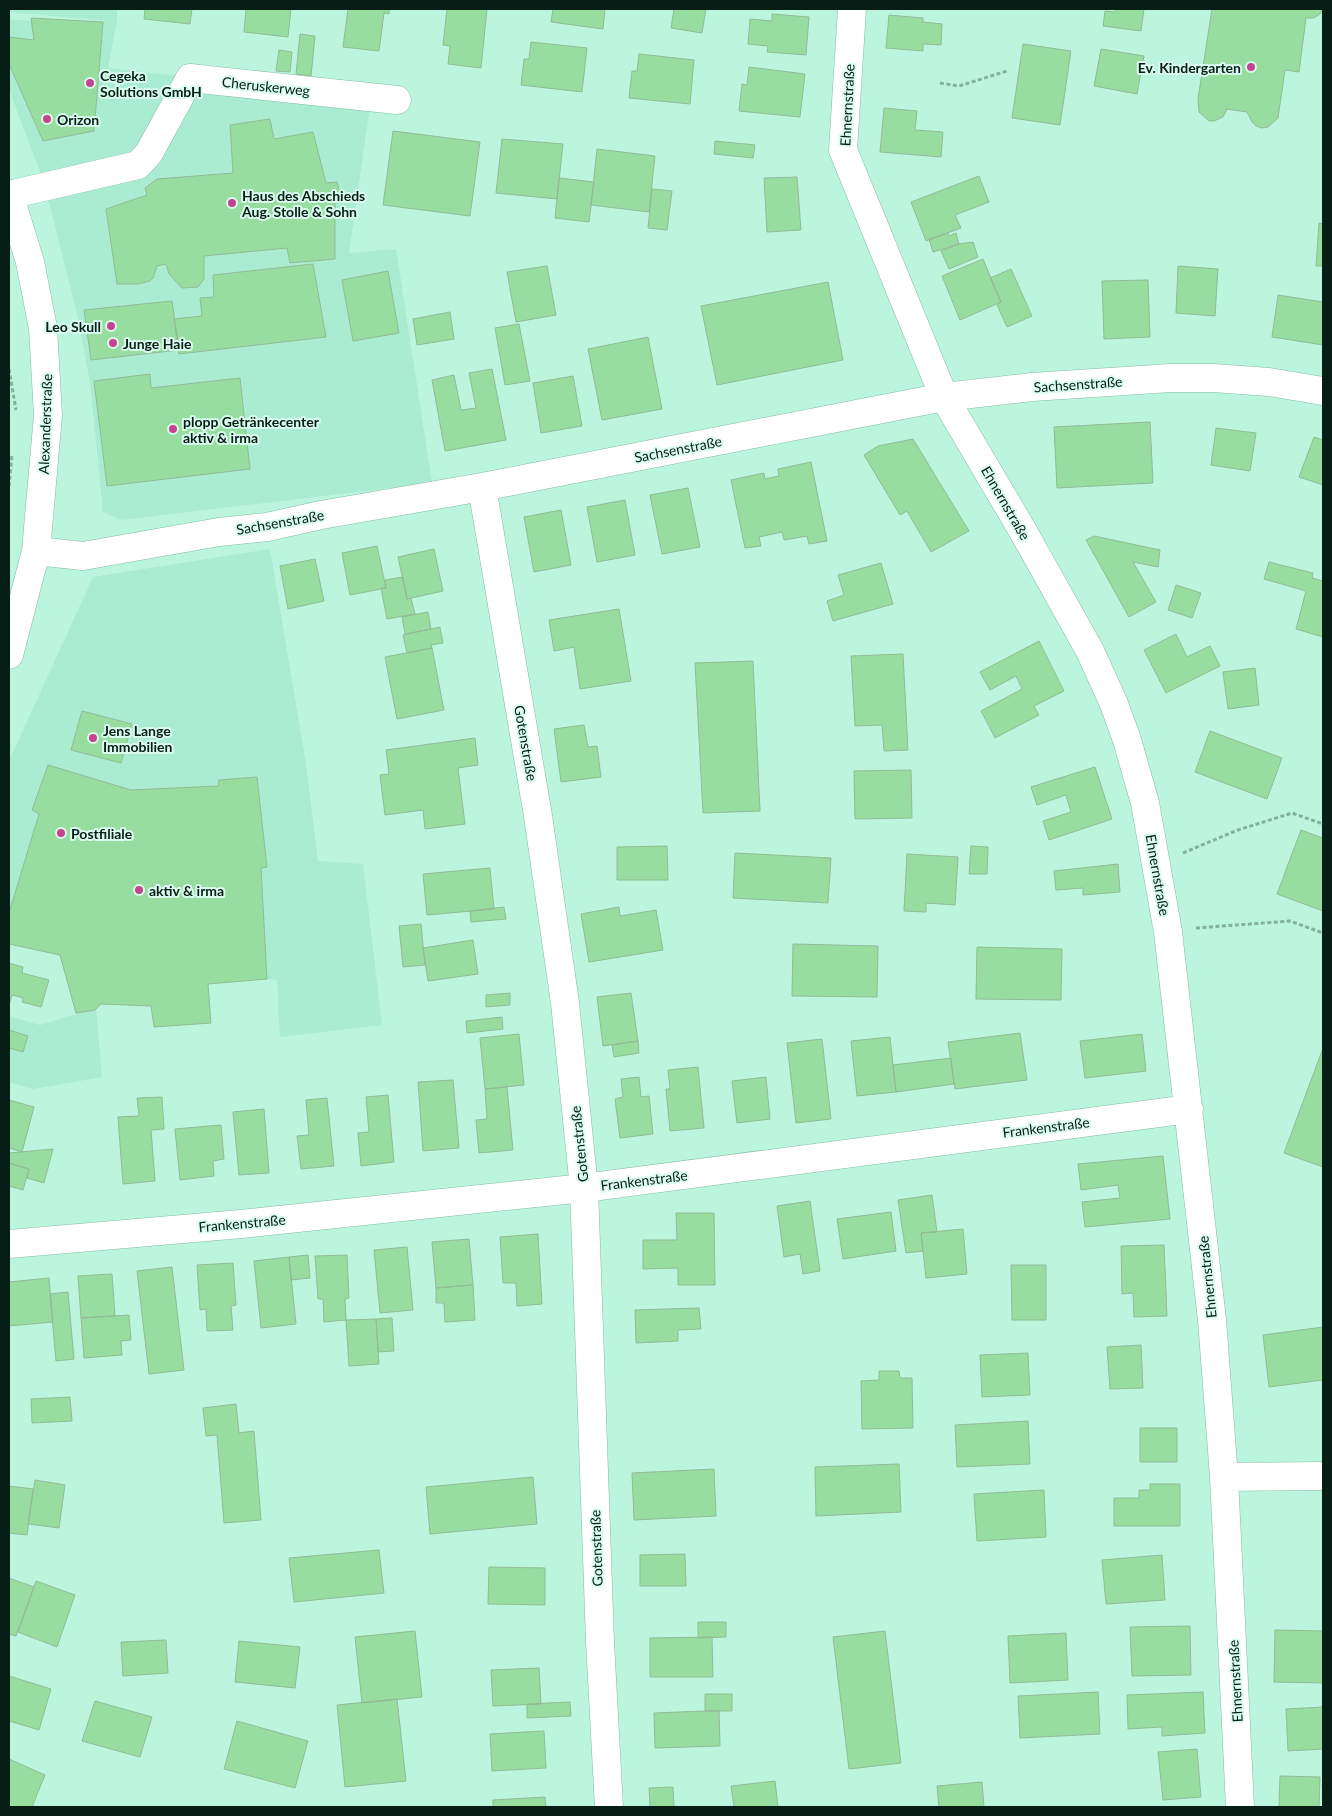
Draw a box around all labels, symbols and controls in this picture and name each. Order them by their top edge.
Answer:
place label: Ev. Kindergarten [1138,59,1241,76]
marker: Ev. Kindergarten [1245,61,1257,73]
street label: Ehnernstraße [836,63,858,147]
place label: Cegeka Solutions GmbH [100,67,202,100]
street label: Cheruskerweg [221,73,311,99]
marker: Cegeka Solutions GmbH [84,77,96,89]
place label: Orizon [57,111,99,128]
marker: Orizon [41,113,53,125]
place label: Haus des Abschieds Aug. Stolle & Sohn [241,187,365,220]
marker: Haus des Abschieds Aug. Stolle & Sohn [226,197,238,209]
place label: Leo Skull [45,318,101,335]
marker: Leo Skull [105,320,117,332]
place label: Junge Haie [123,335,192,352]
marker: Junge Haie [107,337,119,349]
street label: Sachsenstraße [1033,372,1123,396]
street label: Alexanderstraße [35,373,55,475]
place label: plopp Getränkecenter aktiv & irma [183,413,320,446]
marker: plopp Getränkecenter aktiv & irma [167,423,179,435]
street label: Sachsenstraße [633,432,723,466]
street label: Ehnernstraße [978,463,1034,543]
street label: Sachsenstraße [235,506,325,538]
street label: Gotenstraße [511,704,541,782]
place label: Jens Lange Immobilien [103,722,173,755]
marker: Jens Lange Immobilien [87,732,99,744]
place label: Postfiliale [71,825,133,842]
marker: Postfiliale [55,827,67,839]
street label: Ehnernstraße [1142,833,1174,917]
place label: aktiv & irma [149,882,224,899]
marker: aktiv & irma [133,884,145,896]
street label: Gotenstraße [567,1105,591,1183]
street label: Frankenstraße [1002,1113,1090,1141]
street label: Frankenstraße [600,1166,688,1194]
street label: Frankenstraße [198,1211,286,1235]
street label: Ehnernstraße [1194,1235,1220,1319]
street label: Gotenstraße [586,1509,606,1587]
street label: Ehnernstraße [1224,1639,1246,1723]

